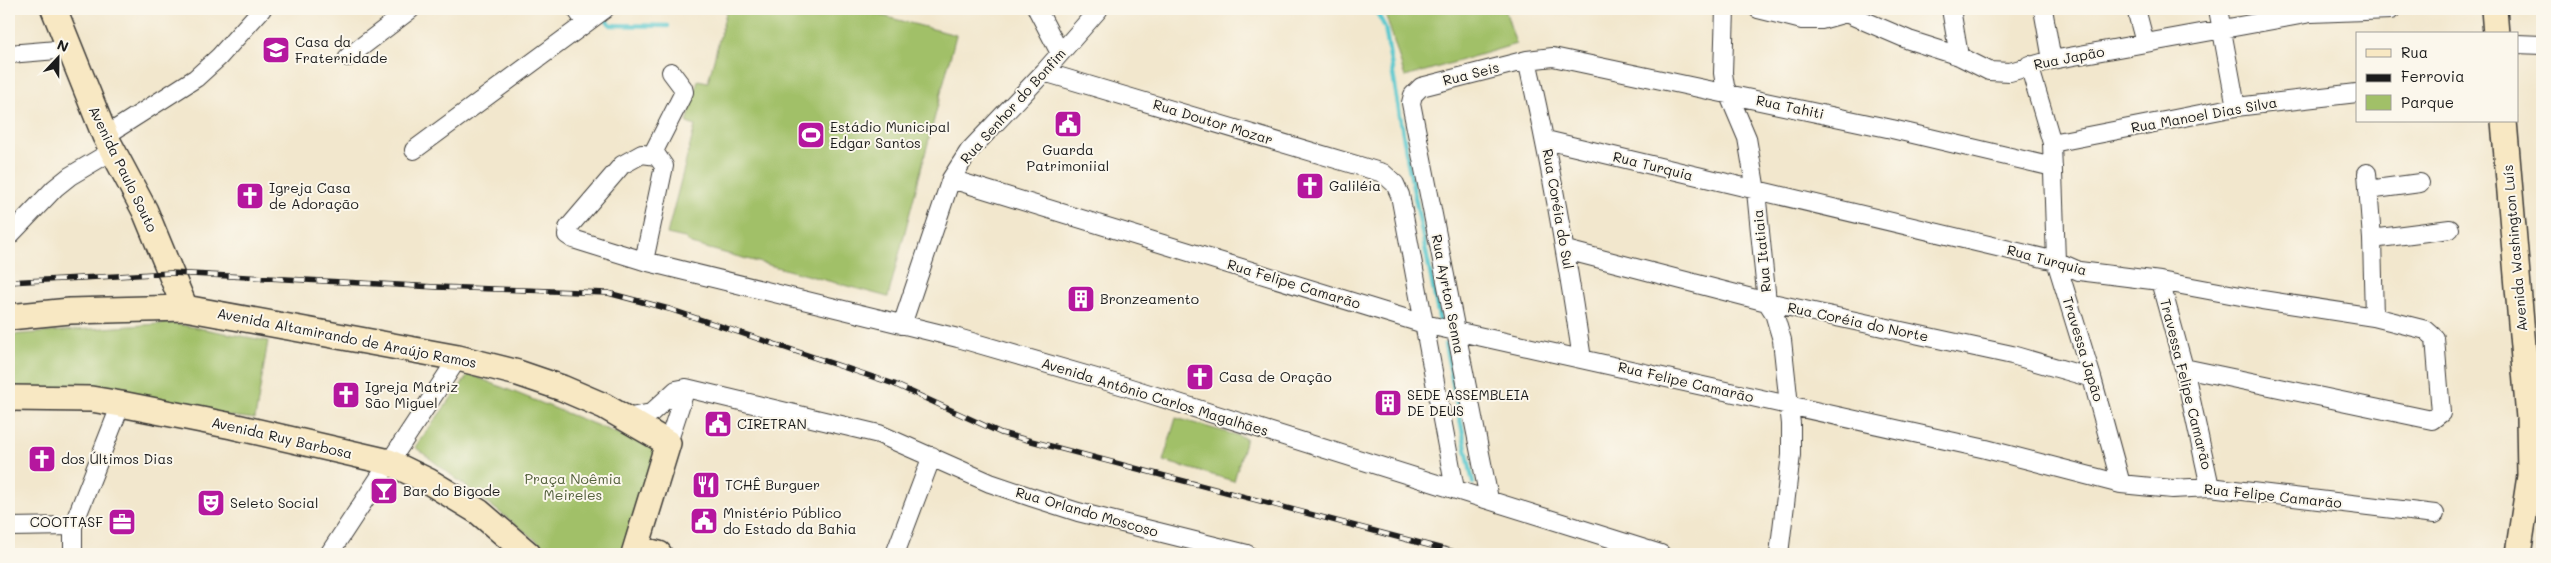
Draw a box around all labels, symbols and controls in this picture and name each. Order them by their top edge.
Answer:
north arrow [32,32,82,82]
place label: Casa da Fraternidade [295,32,388,67]
legend [2356,32,2518,122]
text: N [55,35,72,56]
school or university icon: Casa da Fraternidade [261,35,291,65]
street label: Rua Japão [2032,41,2106,74]
text: Rua [2401,42,2428,62]
street label: Rua Senhor do Bonfim [956,44,1070,167]
street label: Rua Seis [1441,57,1501,90]
text: Ferrovia [2401,66,2465,86]
street label: Rua Tahiti [1754,90,1826,123]
street label: Rua Manoel Dias Silva [2129,92,2279,137]
text: Parque [2401,92,2454,112]
street label: Rua Doutor Mozar [1151,94,1275,149]
street label: Avenida Paulo Souto [85,103,162,235]
public building icon: Guarda Patrimoniial [1053,109,1083,139]
place label: Estádio Municipal Edgar Santos [830,117,950,152]
sports icon: Estádio Municipal Edgar Santos [796,120,826,150]
place label: Guarda Patrimoniial [1027,140,1109,175]
street label: Rua Turquia [1611,146,1695,185]
street label: Rua Coréia do Sul [1539,147,1578,271]
street label: Avenida Washington Luís [2498,164,2531,332]
church icon: Galiléia [1295,171,1325,201]
place label: Galiléia [1329,176,1381,195]
place label: Igreja Casa de Adoração [269,178,359,213]
church icon: Igreja Casa de Adoração [235,181,265,211]
street label: Rua Itatiaia [1748,209,1775,293]
street label: Rua Ayrton Senna [1428,233,1469,355]
street label: Rua Turquia [2005,240,2089,279]
street label: Rua Felipe Camarão [1225,254,1363,313]
building icon: Bronzeamento [1066,284,1096,314]
place label: Bronzeamento [1100,289,1199,308]
street label: Travessa Japão [2059,294,2108,404]
street label: Rua Coréia do Norte [1786,297,1930,346]
street label: Travessa Felipe Camarão [2156,297,2217,471]
street label: Avenida Altamirando de Araújo Ramos [216,303,478,372]
street label: Avenida Antônio Carlos Magalhães [1039,353,1271,440]
street label: Rua Felipe Camarão [1616,357,1756,406]
church icon: Casa de Oração [1185,362,1215,392]
place label: Casa de Oração [1219,367,1332,386]
place label: Igreja Matriz São Miguel [365,377,458,412]
church icon: Igreja Matriz São Miguel [331,380,361,410]
place label: SEDE ASSEMBLEIA DE DEUS [1407,385,1530,420]
building icon: SEDE ASSEMBLEIA DE DEUS [1373,388,1403,418]
public building icon: CIRETRAN [703,409,733,439]
street label: Avenida Ruy Barbosa [210,412,354,463]
place label: CIRETRAN [737,414,807,433]
church icon: dos Últimos Dias [27,444,57,474]
place label: dos Últimos Dias [61,449,173,468]
park label: Praça Noêmia Meireles [524,469,622,504]
restaurant icon: TCHÊ Burguer [691,470,721,500]
place label: TCHÊ Burguer [725,475,820,494]
bar icon: Bar do Bigode [369,476,399,506]
street label: Rua Felipe Camarão [2203,479,2343,512]
place label: Bar do Bigode [403,481,501,500]
street label: Rua Orlando Moscoso [1014,482,1161,541]
theatre icon: Seleto Social [196,488,226,518]
place label: Seleto Social [230,493,319,512]
place label: Mnistério Público do Estado da Bahia [723,503,856,538]
public building icon: Mnistério Público do Estado da Bahia [689,506,719,536]
office icon: COOTTASF [107,507,137,537]
place label: COOTTASF [30,512,103,531]

